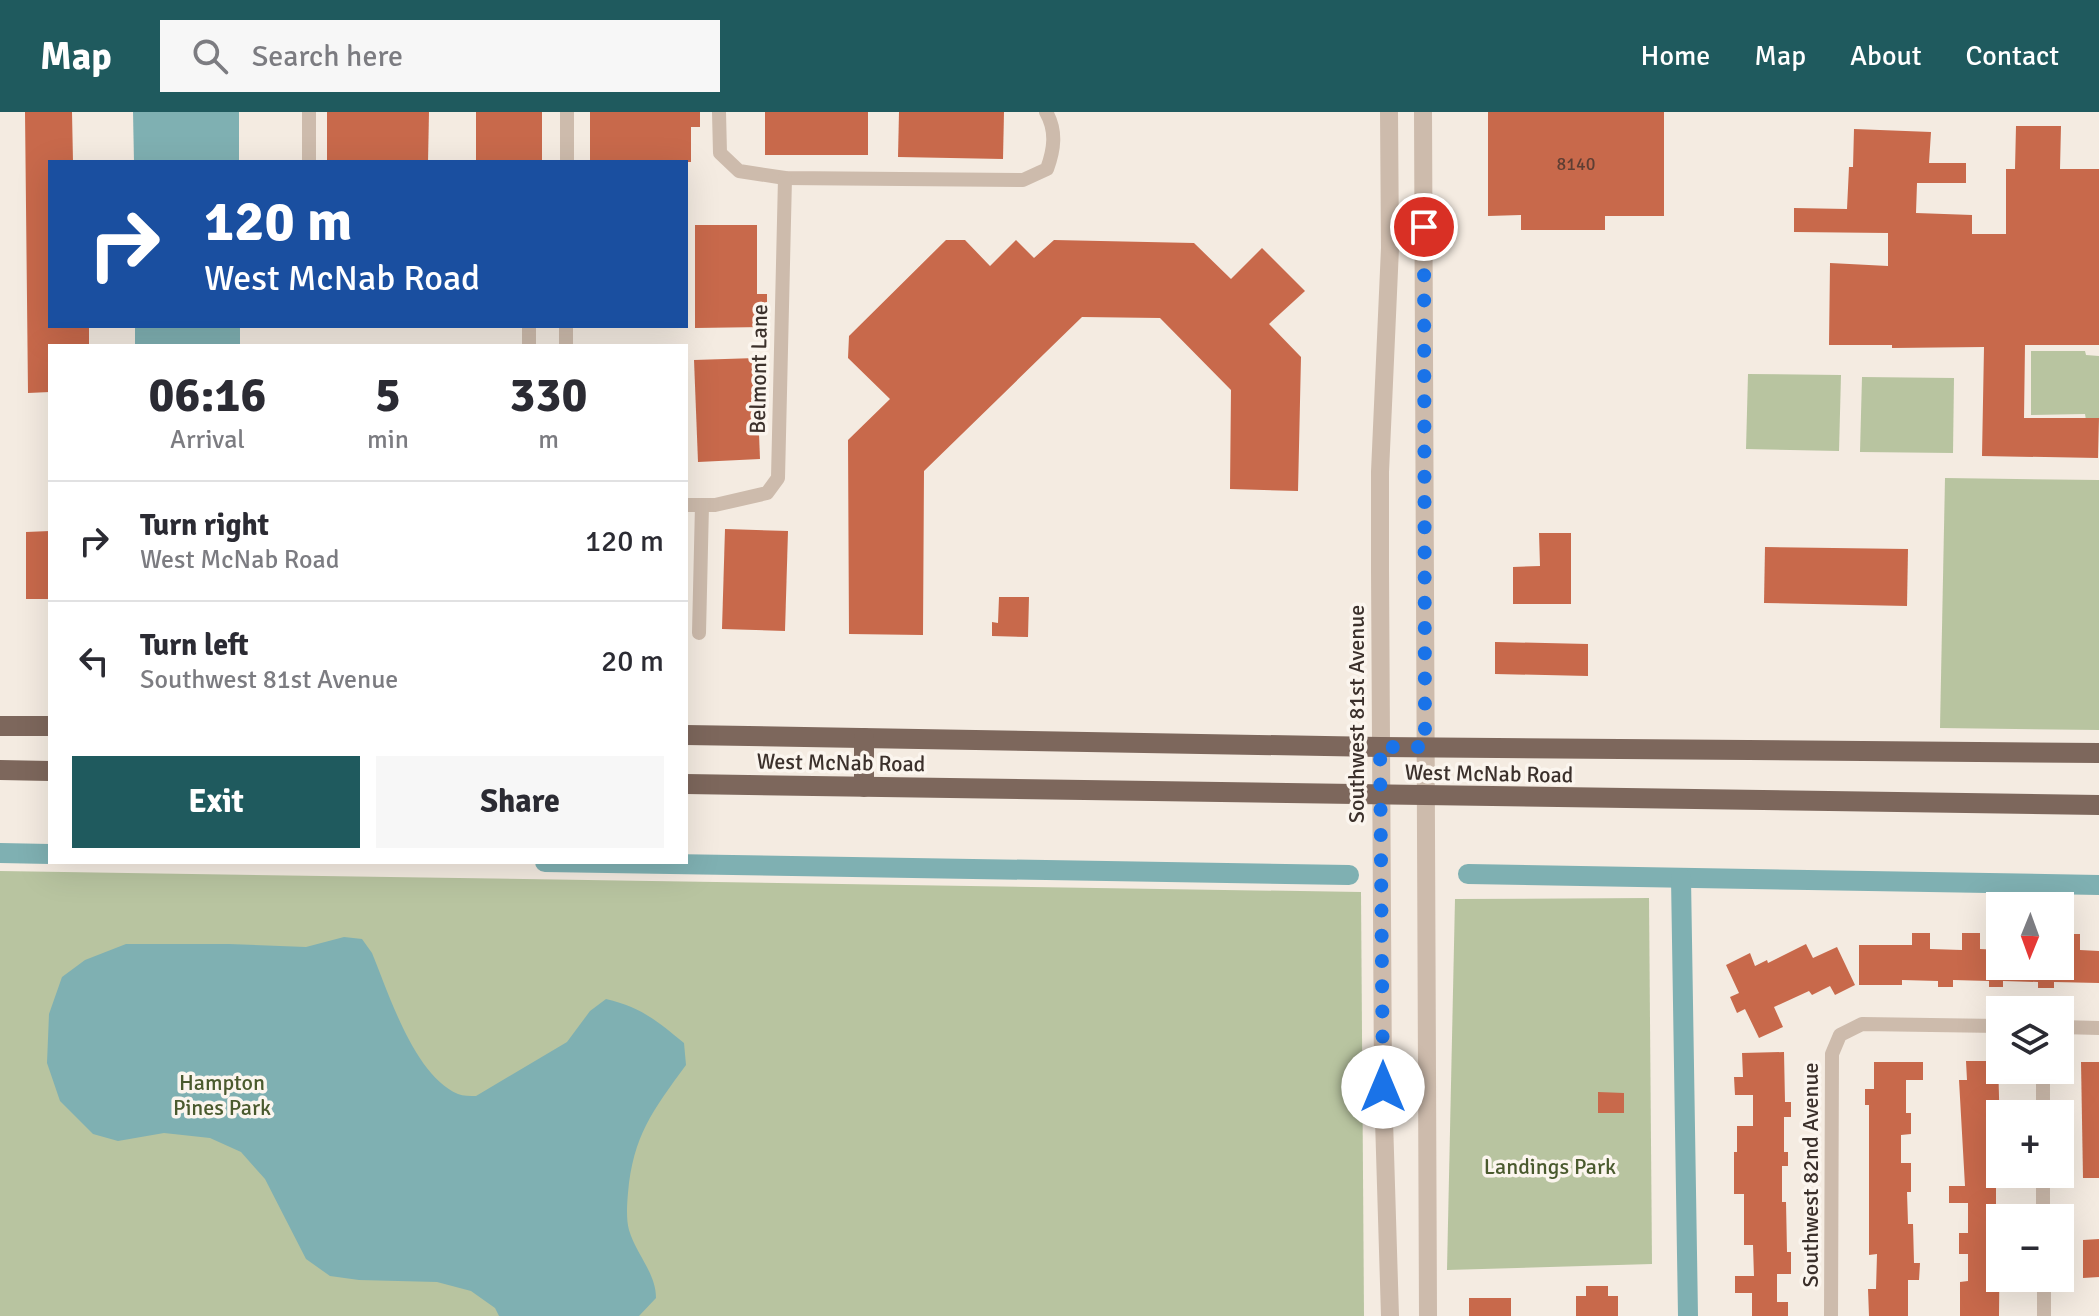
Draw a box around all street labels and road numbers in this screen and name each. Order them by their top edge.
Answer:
street label: Belmont Lane [744,304,773,434]
street label: Southwest 81st Avenue [1343,605,1370,823]
street label: West McNab Road [756,748,926,777]
street label: West McNab Road [1404,759,1574,788]
street label: Southwest 82nd Avenue [1797,1063,1824,1287]

